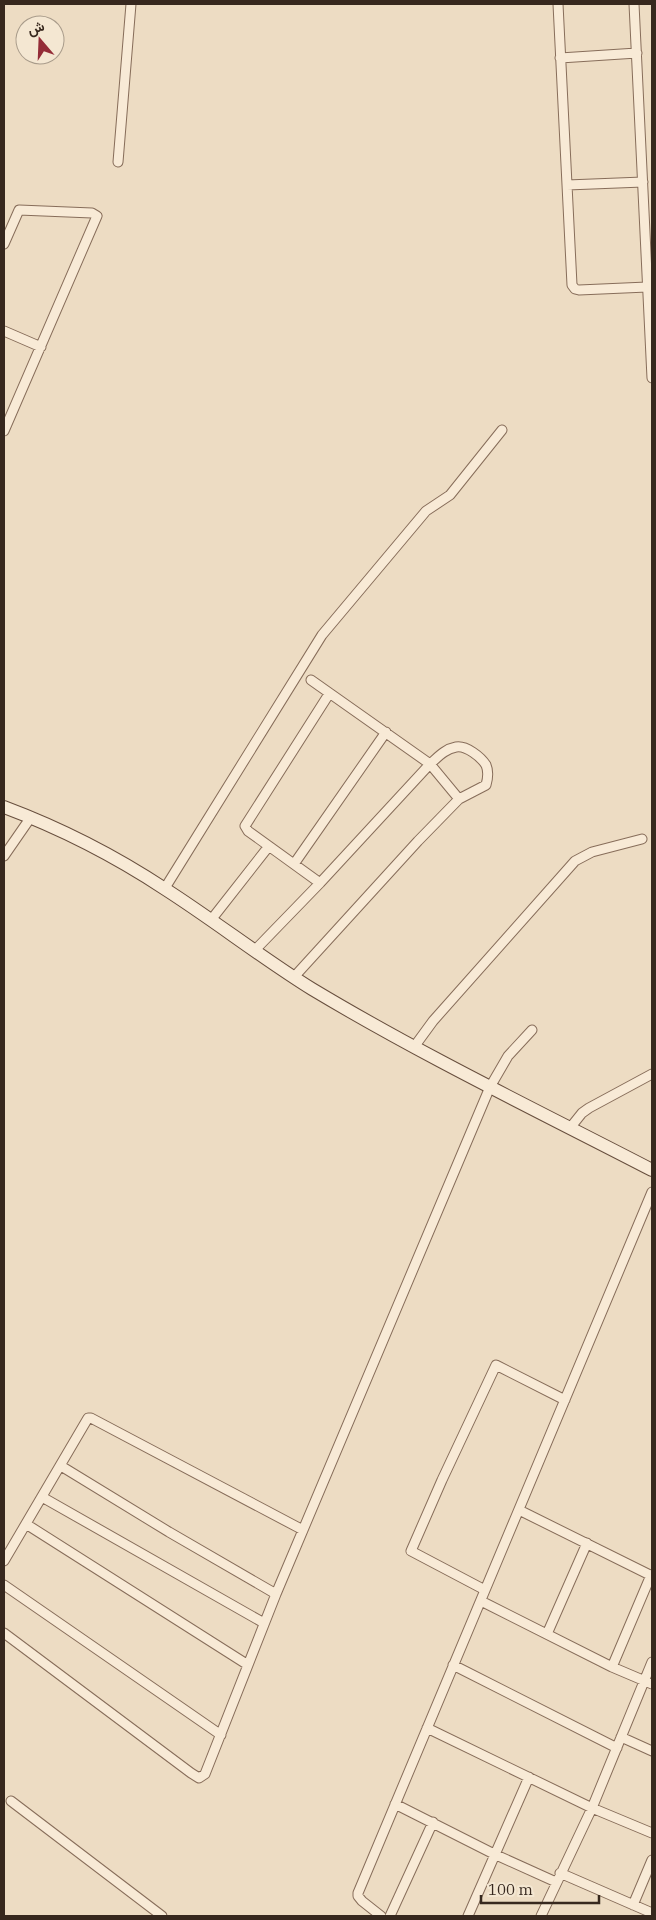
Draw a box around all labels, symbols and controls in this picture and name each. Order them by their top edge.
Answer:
north arrow [15,15,65,65]
text: ش [25,16,47,39]
scale bar [481,1872,598,1904]
text: 100 m [488,1880,533,1899]

